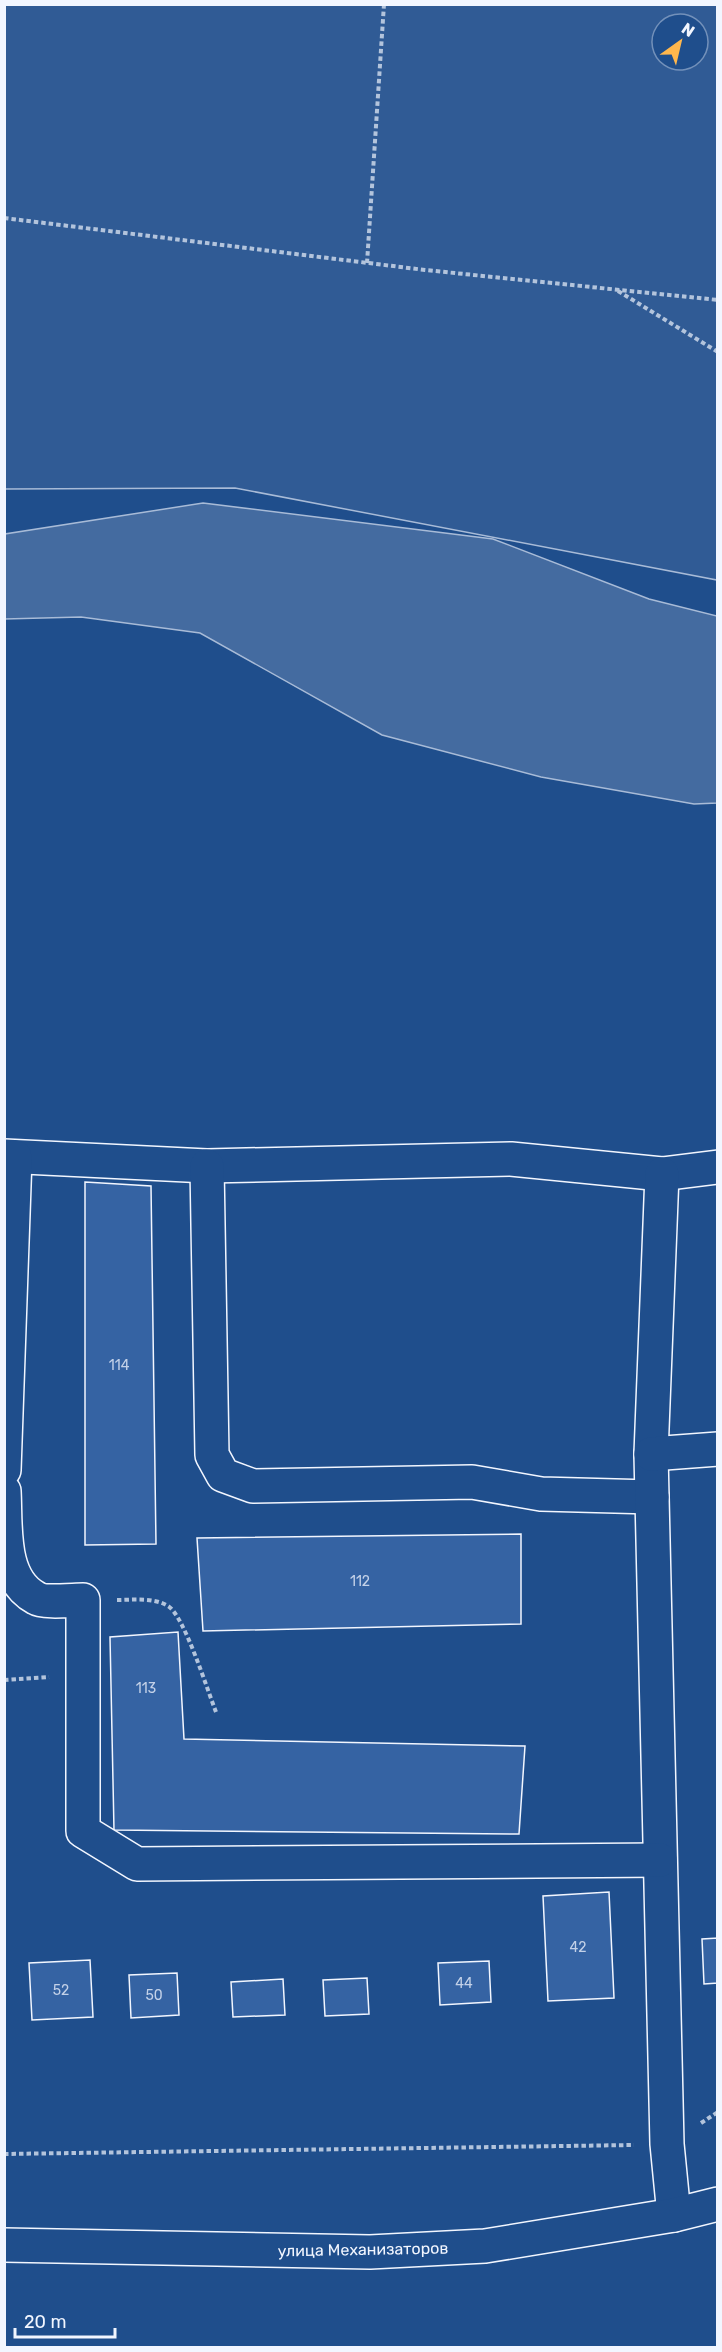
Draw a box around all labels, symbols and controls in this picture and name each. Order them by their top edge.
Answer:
north arrow [650,12,710,72]
text: N [678,19,698,41]
house number: 114 [109,1357,130,1374]
house number: 112 [350,1573,370,1590]
house number: 113 [136,1680,156,1697]
house number: 42 [570,1939,586,1956]
house number: 44 [455,1975,473,1992]
house number: 52 [53,1982,69,1999]
house number: 50 [145,1987,163,2004]
street label: улица Механизаторов [278,2239,448,2260]
scale bar [15,2301,116,2339]
text: 20 m [24,2311,66,2333]

